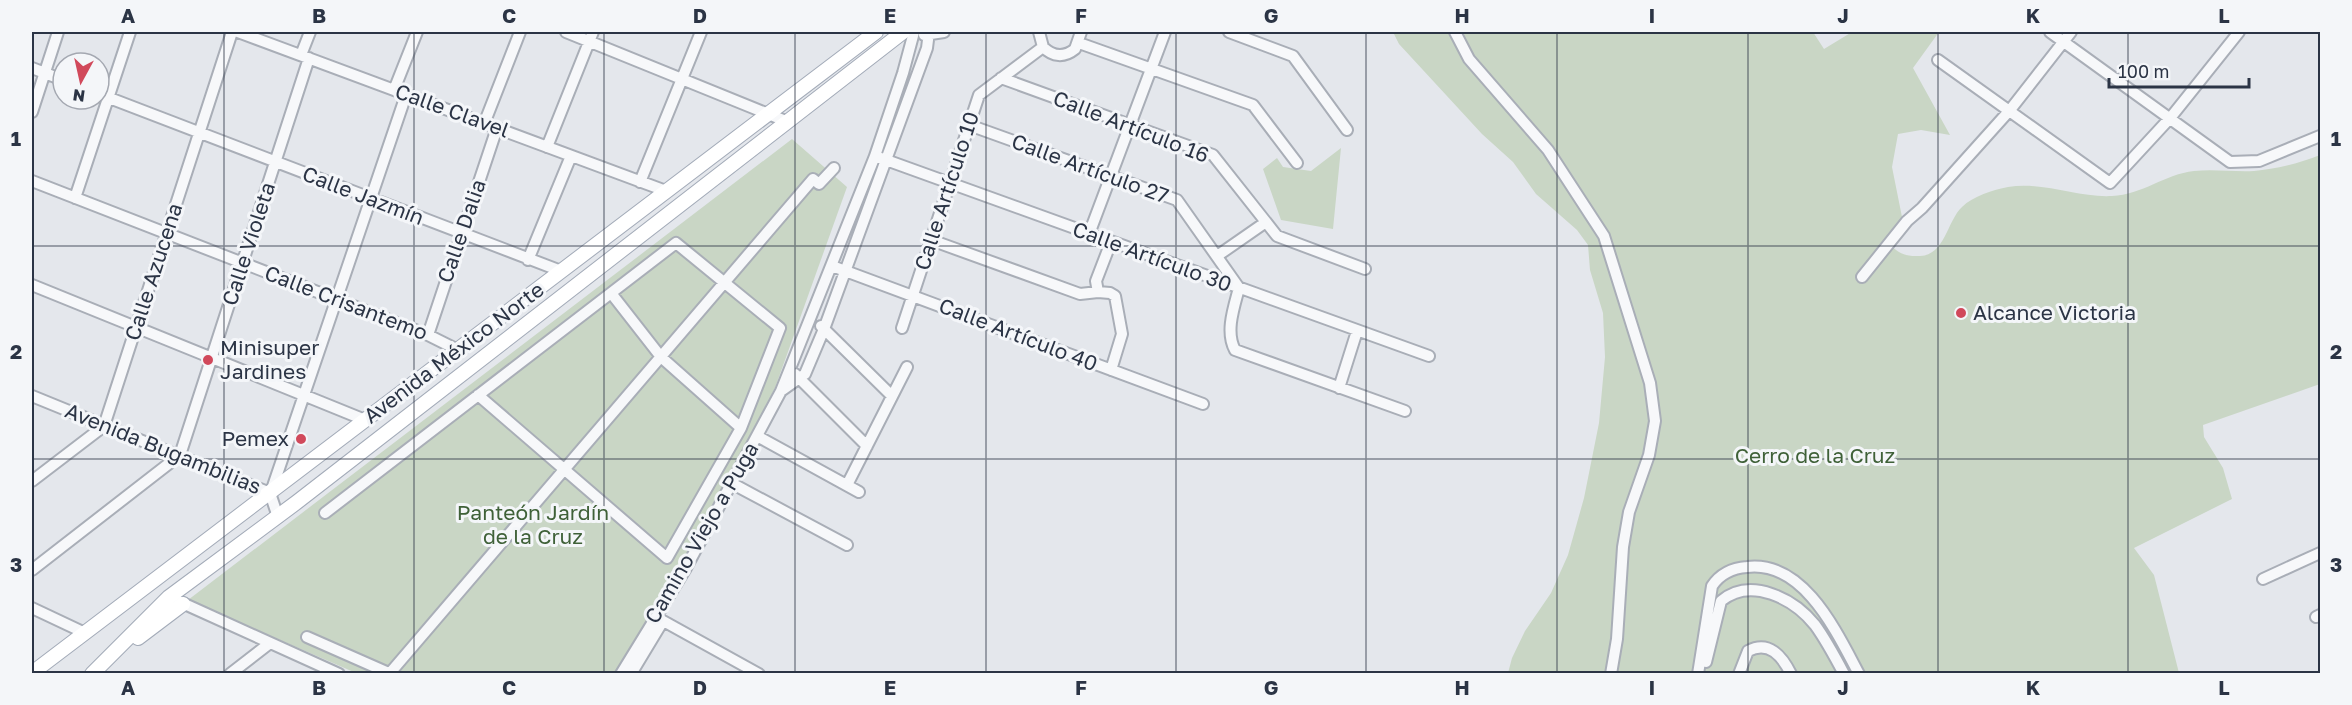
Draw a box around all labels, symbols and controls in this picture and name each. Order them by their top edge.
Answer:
text: A [121,3,135,27]
text: B [312,3,326,27]
text: C [502,3,516,27]
text: D [693,3,707,27]
text: E [884,3,896,27]
text: F [1075,3,1087,27]
text: G [1264,3,1278,27]
text: H [1454,3,1470,27]
text: I [1649,3,1655,27]
text: J [1837,3,1849,27]
text: K [2026,3,2041,27]
text: L [2218,3,2230,27]
north arrow [51,51,111,111]
scale bar [2109,51,2248,89]
text: 100 m [2118,60,2169,82]
street label: Calle Clavel [392,77,513,143]
street label: Calle Artículo 16 [1050,84,1213,168]
text: N [71,85,86,107]
street label: Calle Artículo 10 [908,108,984,273]
text: 1 [11,126,21,150]
text: 1 [2331,126,2341,150]
street label: Calle Artículo 27 [1008,128,1172,209]
street label: Calle Jazmín [299,160,428,230]
street label: Calle Dalia [431,176,491,286]
street label: Calle Violeta [216,179,280,309]
street label: Calle Azucena [119,200,187,344]
street label: Calle Artículo 30 [1069,215,1235,297]
street label: Calle Crisantemo [261,259,431,345]
street label: Avenida México Norte [358,276,549,428]
street label: Calle Artículo 40 [935,292,1101,376]
place label: Alcance Victoria [1973,299,2136,325]
marker: Alcance Victoria [1954,306,1968,320]
place label: Minisuper Jardines [220,334,319,384]
text: 2 [10,339,22,363]
text: 2 [2330,339,2342,363]
marker: Minisuper Jardines [201,353,215,367]
street label: Avenida Bugambilias [62,397,265,499]
place label: Pemex [221,425,289,451]
marker: Pemex [294,432,308,446]
street label: Camino Viejo a Puga [639,437,764,628]
park label: Cerro de la Cruz [1735,442,1895,468]
park label: Panteón Jardín de la Cruz [457,499,609,549]
text: 3 [10,552,22,576]
text: 3 [2330,552,2342,576]
text: A [121,675,135,699]
text: B [312,675,326,699]
text: C [502,675,516,699]
text: D [693,675,707,699]
text: E [884,675,896,699]
text: F [1075,675,1087,699]
text: G [1264,675,1278,699]
text: H [1454,675,1470,699]
text: I [1649,675,1655,699]
text: J [1837,675,1849,699]
text: K [2026,675,2041,699]
text: L [2218,675,2230,699]

